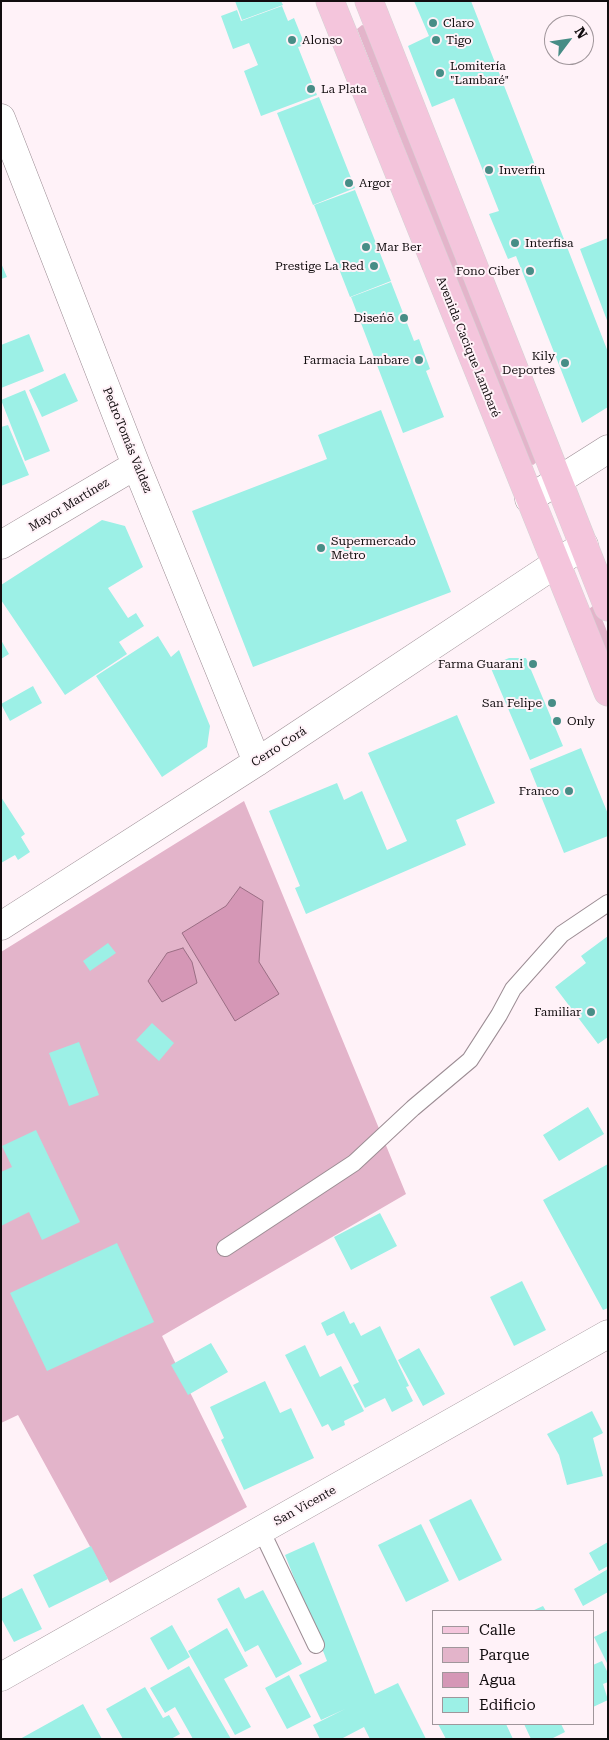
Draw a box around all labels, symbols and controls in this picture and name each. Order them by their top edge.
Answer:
north arrow [544,15,594,65]
place label: Claro [443,16,474,30]
marker: Claro [427,17,439,29]
text: N [571,24,591,42]
place label: Alonso [302,33,342,47]
place label: Tigo [446,33,472,47]
marker: Alonso [286,34,298,46]
marker: Tigo [430,34,442,46]
place label: Lomitería "Lambaré" [450,59,509,87]
marker: Lomitería "Lambaré" [434,67,446,79]
place label: La Plata [321,82,367,96]
marker: La Plata [305,83,317,95]
place label: Inverfin [499,163,545,177]
marker: Inverfin [483,164,495,176]
place label: Argor [359,176,391,190]
marker: Argor [343,177,355,189]
place label: Interfisa [525,236,573,250]
marker: Interfisa [509,237,521,249]
place label: Mar Ber [376,240,421,254]
marker: Mar Ber [360,241,372,253]
place label: Prestige La Red [275,259,364,273]
marker: Prestige La Red [368,260,380,272]
place label: Fono Ciber [456,264,520,278]
marker: Fono Ciber [524,265,536,277]
street label: Avenida Cacique Lambaré [433,274,503,420]
place label: Diseńō [354,311,394,325]
marker: Diseńō [398,312,410,324]
place label: Kily Deportes [502,349,555,377]
place label: Farmacia Lambare [303,353,409,367]
marker: Farmacia Lambare [413,354,425,366]
marker: Kily Deportes [559,357,571,369]
street label: PedroTomás Valdez [99,385,155,495]
street label: Mayor Martínez [26,475,112,535]
place label: Supermercado Metro [331,534,416,562]
marker: Supermercado Metro [315,542,327,554]
place label: Farma Guarani [438,657,523,671]
marker: Farma Guarani [527,658,539,670]
place label: San Felipe [482,696,542,710]
marker: San Felipe [546,697,558,709]
place label: Only [567,714,595,728]
marker: Only [551,715,563,727]
street label: Cerro Corá [249,724,309,770]
place label: Franco [519,784,559,798]
marker: Franco [563,785,575,797]
place label: Familiar [534,1005,581,1019]
marker: Familiar [585,1006,597,1018]
street label: San Vicente [271,1483,339,1529]
legend [432,1610,594,1725]
text: Calle [479,1621,515,1639]
text: Parque [479,1646,530,1664]
text: Agua [479,1671,516,1689]
text: Edificio [479,1696,536,1714]

